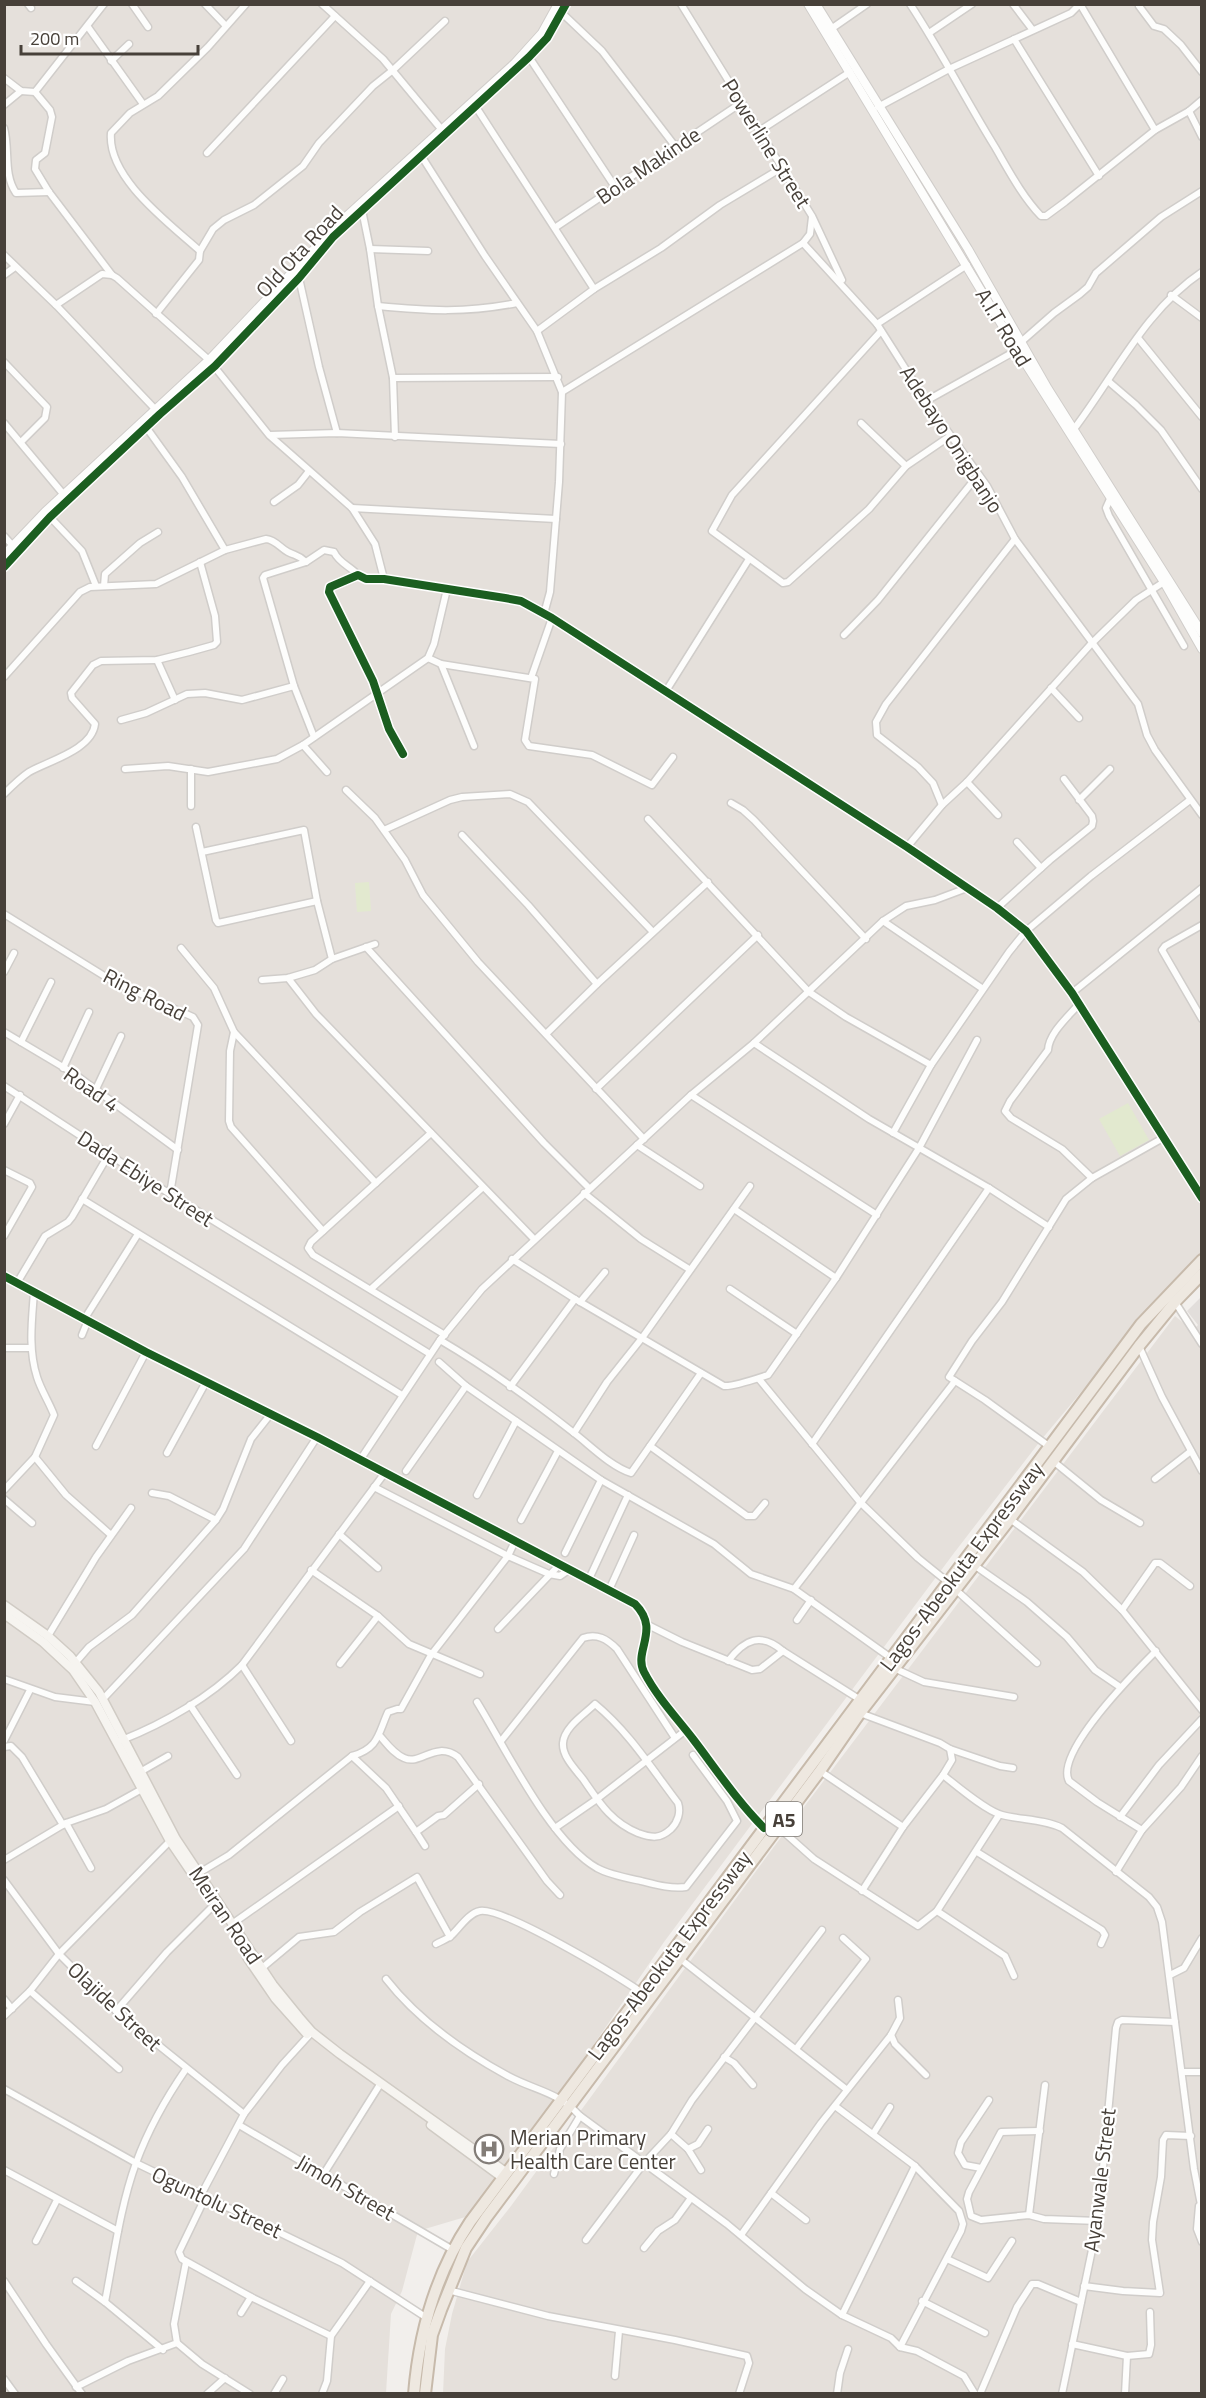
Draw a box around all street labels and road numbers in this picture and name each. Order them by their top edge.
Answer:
street label: Powerline Street [714,72,820,214]
street label: Bola Makinde [589,118,707,212]
street label: Old Ota Road [248,198,350,304]
street label: A.I.T Road [968,282,1040,372]
street label: Adebayo Onigbanjo [892,359,1012,519]
street label: Ring Road [98,959,192,1029]
street label: Road 4 [57,1058,127,1120]
street label: Dada Ebiye Street [71,1122,221,1234]
street label: Lagos-Abeokuta Expressway [871,1454,1051,1678]
road number: A5 [766,1802,802,1836]
street label: Lagos-Abeokuta Expressway [579,1843,759,2067]
street label: Meiran Road [181,1860,271,1970]
street label: Olajide Street [61,1954,170,2059]
street label: Ayanwale Street [1074,2106,1124,2254]
street label: Jimoh Street [291,2146,402,2229]
street label: Oguntolu Street [147,2158,288,2246]

